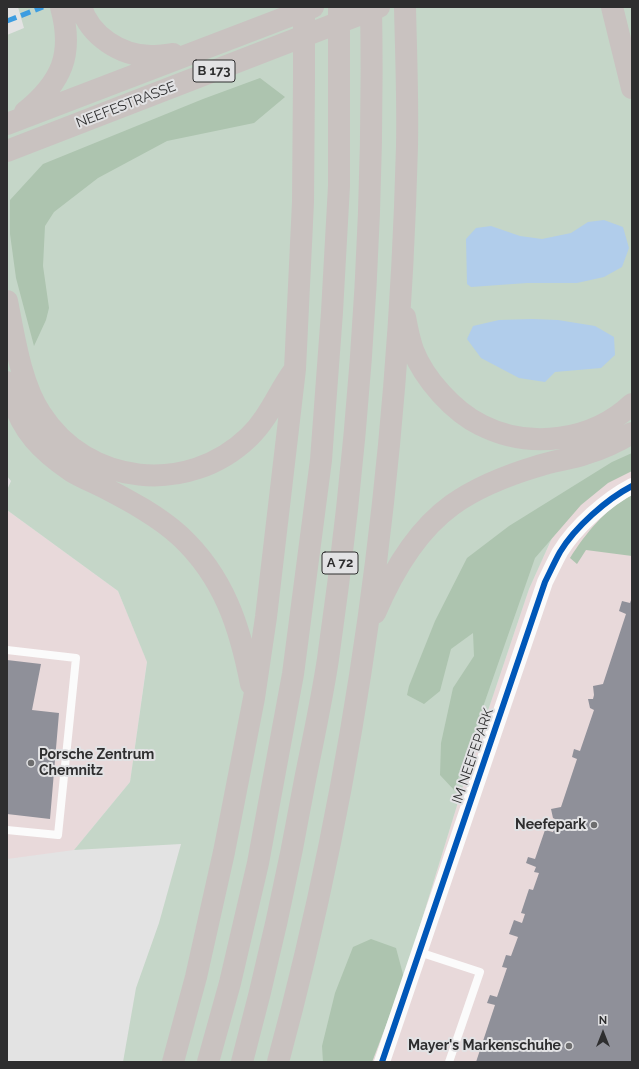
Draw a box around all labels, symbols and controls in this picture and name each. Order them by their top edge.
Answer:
road number: B 173 [193,60,235,82]
street label: NEEFESTRASSE [74,78,178,132]
road number: A 72 [322,552,358,574]
street label: IM NEEFEPARK [449,706,497,806]
place label: Porsche Zentrum Chemnitz [39,747,154,780]
marker: Porsche Zentrum Chemnitz [26,758,36,768]
place label: Neefepark [515,817,586,833]
marker: Neefepark [589,820,599,830]
north arrow [583,1013,623,1053]
text: N [599,1014,607,1027]
place label: Mayer's Markenschuhe [408,1038,561,1054]
marker: Mayer's Markenschuhe [564,1041,574,1051]

